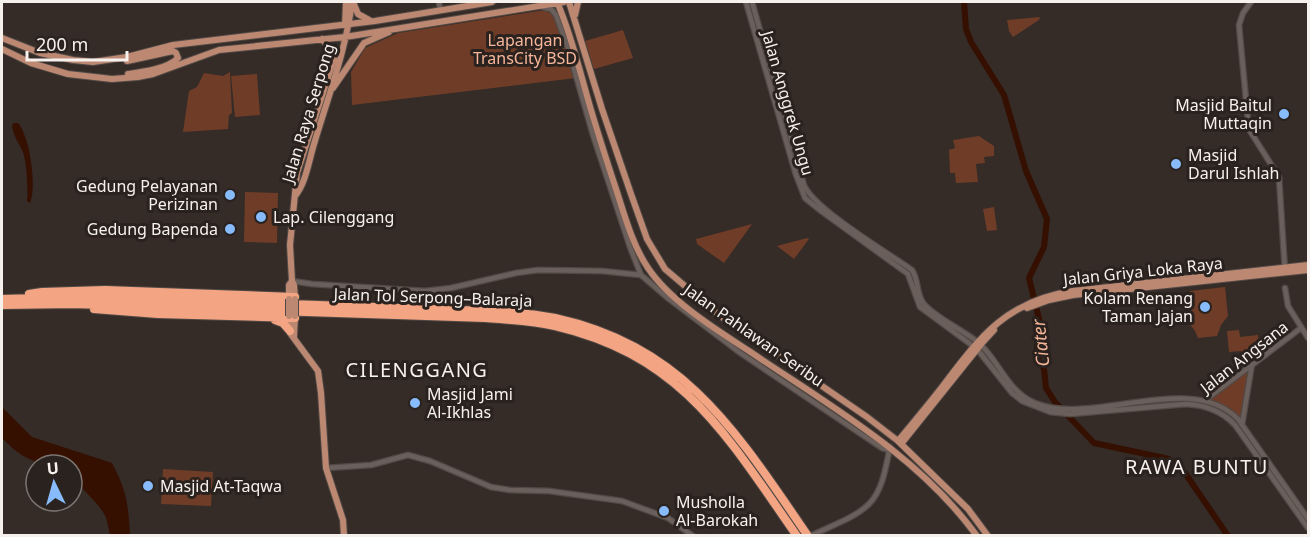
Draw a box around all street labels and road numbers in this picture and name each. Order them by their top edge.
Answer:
street label: Jalan Anggrek Ungu [756,26,819,178]
street label: Jalan Raya Serpong [276,41,340,187]
street label: Jalan Griya Loka Raya [1060,252,1224,291]
street label: Jalan Pahlawan Seribu [678,277,828,392]
street label: Jalan Tol Serpong–Balaraja [331,282,533,311]
street label: Jalan Angsana [1194,316,1293,400]

